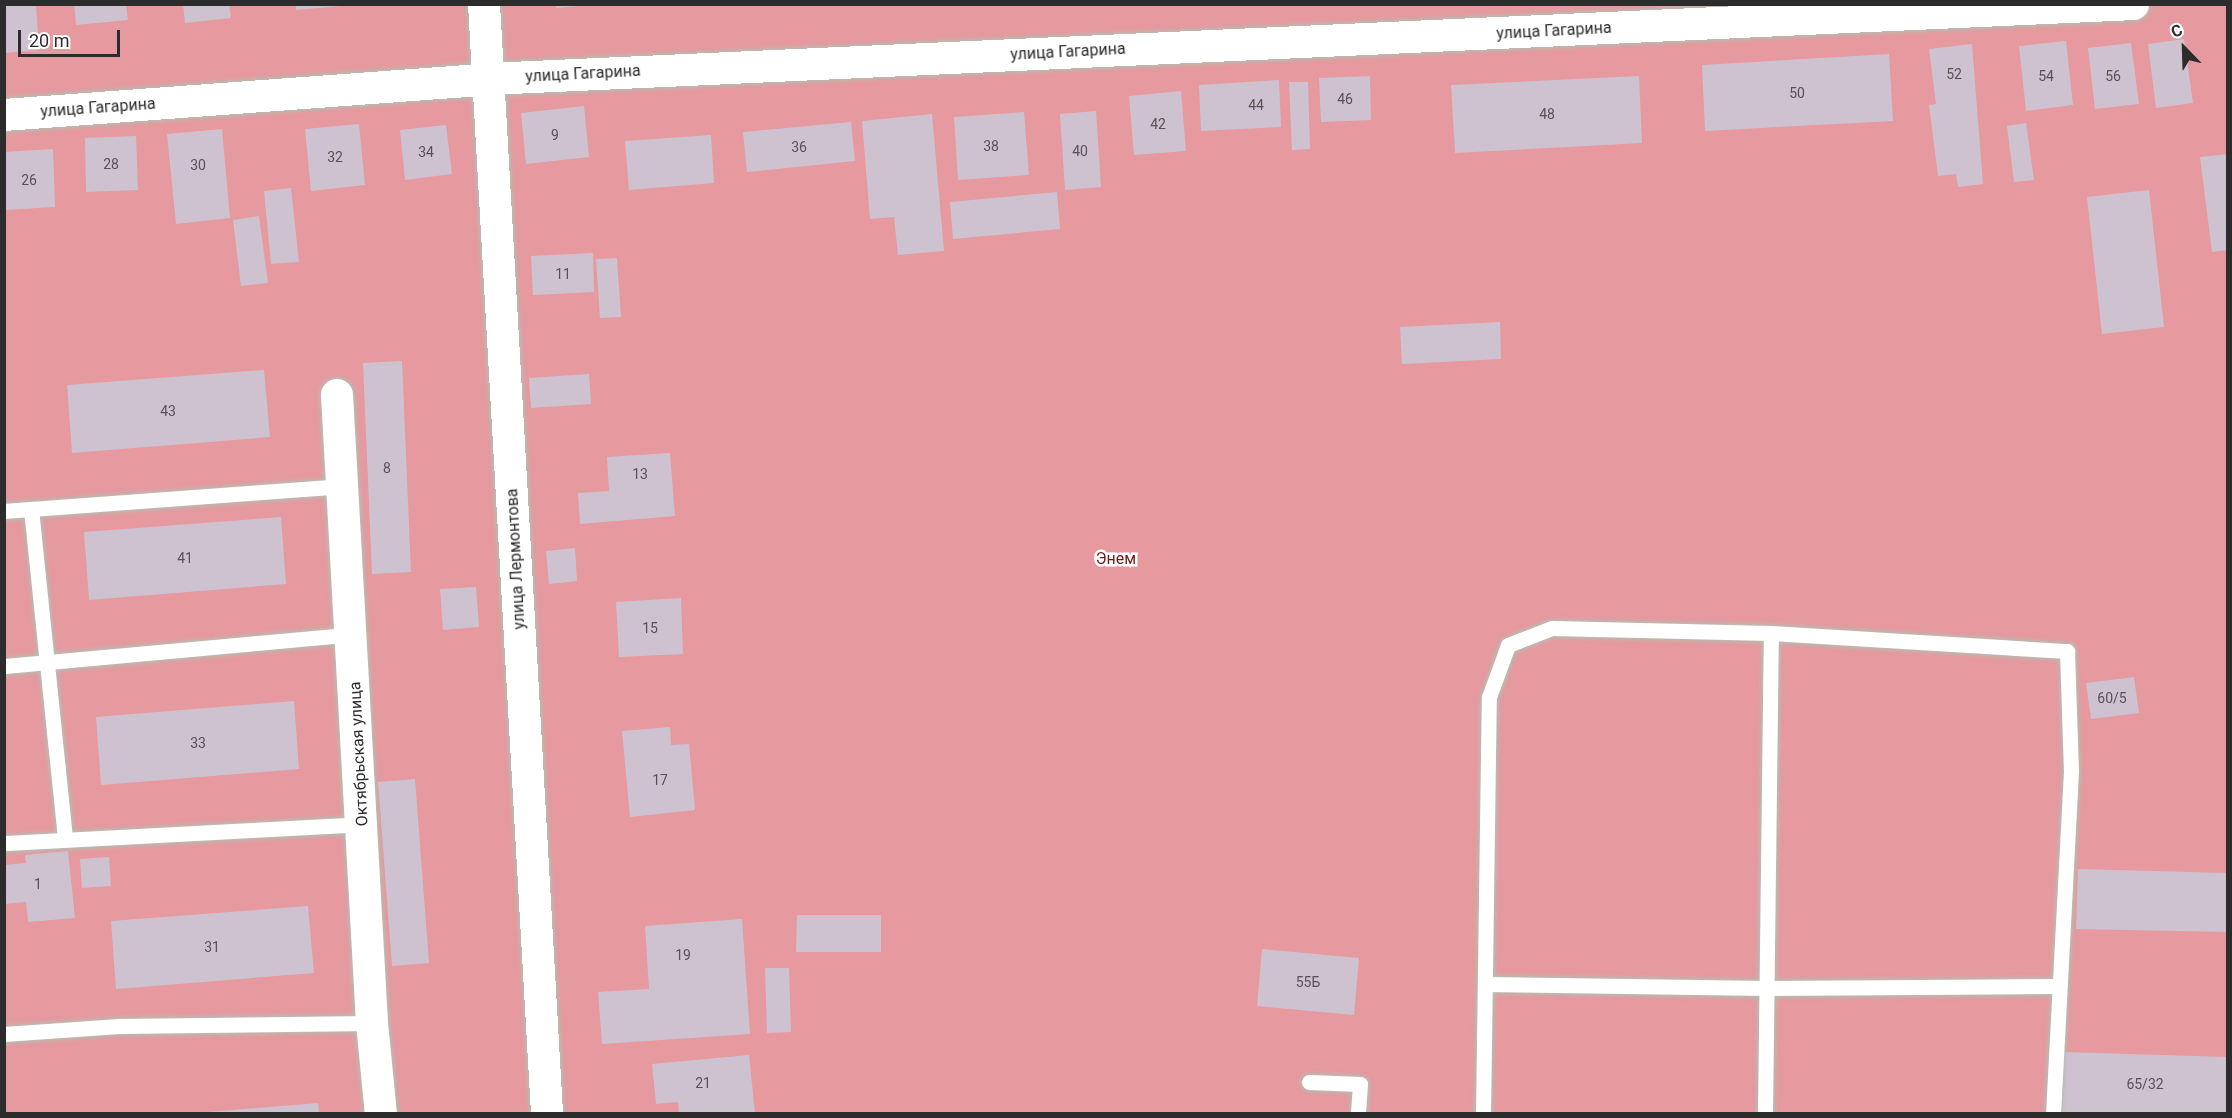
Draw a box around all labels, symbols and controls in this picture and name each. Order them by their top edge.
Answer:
scale bar [21,18,123,56]
street label: улица Гагарина [1496,18,1612,44]
north arrow [2154,18,2214,78]
text: С [2168,20,2185,42]
text: 20 m [29,30,69,51]
street label: улица Гагарина [1010,39,1126,65]
street label: улица Гагарина [525,61,641,87]
house number: 52 [1946,66,1962,82]
house number: 54 [2038,68,2054,84]
house number: 56 [2105,68,2121,84]
house number: 50 [1789,85,1805,101]
house number: 46 [1337,91,1353,107]
street label: улица Гагарина [40,94,156,122]
house number: 44 [1248,97,1264,113]
house number: 48 [1539,106,1555,122]
house number: 42 [1150,116,1166,132]
house number: 9 [551,127,559,143]
house number: 38 [983,138,999,154]
house number: 36 [791,139,807,155]
house number: 40 [1072,143,1088,159]
house number: 34 [418,144,434,160]
house number: 32 [327,149,343,165]
house number: 28 [103,156,119,172]
house number: 30 [190,157,206,173]
house number: 26 [21,172,37,188]
house number: 11 [555,266,571,282]
house number: 43 [160,403,176,419]
house number: 8 [383,460,391,476]
house number: 13 [632,466,648,482]
street label: улица Лермонтова [503,488,529,630]
park label: Энем [1096,549,1136,569]
house number: 41 [177,550,193,566]
house number: 15 [642,620,658,636]
street label: Октябрьская улица [346,681,372,827]
house number: 60/5 [2097,690,2127,706]
house number: 33 [190,735,206,751]
house number: 17 [652,772,668,788]
house number: 1 [34,876,42,892]
house number: 31 [204,939,220,955]
house number: 19 [675,947,691,963]
house number: 55Б [1296,974,1320,990]
house number: 21 [695,1075,711,1091]
house number: 65/32 [2126,1076,2164,1092]

